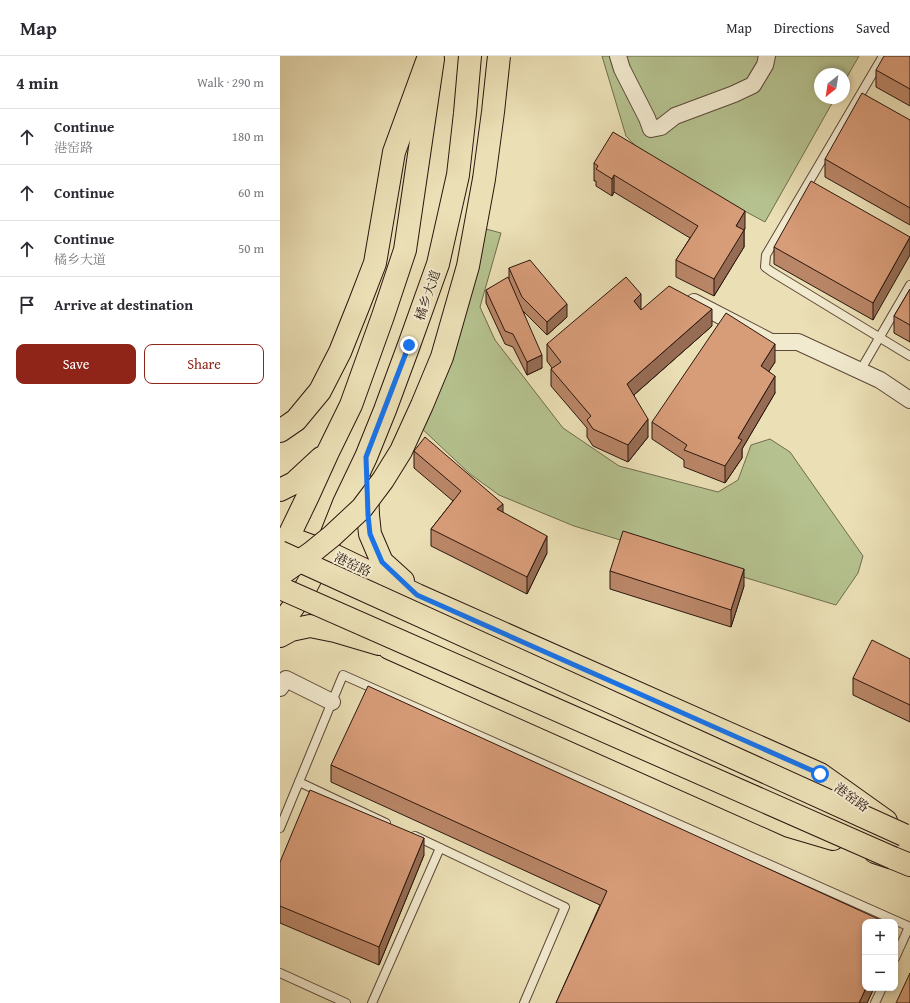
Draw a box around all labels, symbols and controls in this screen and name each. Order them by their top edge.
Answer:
text: Map [20,14,57,42]
text: Map [726,18,752,38]
text: Directions [774,18,834,38]
text: Saved [856,18,890,38]
north arrow [814,68,850,104]
text: 4 min [16,70,58,95]
text: Walk · 290 m [197,73,264,92]
text: Continue [54,116,115,137]
icon: ahead [16,126,38,148]
text: 180 m [232,127,264,146]
text: 港窑路 [54,138,93,157]
icon: ahead [16,182,38,204]
text: Continue [54,182,115,203]
text: 60 m [238,183,264,202]
text: Continue [54,228,115,249]
icon: ahead [16,238,38,260]
text: 50 m [238,239,264,258]
text: 橘乡大道 [54,250,106,269]
street label: 橘乡大道 [410,267,445,323]
icon: arrive [16,294,38,316]
text: Arrive at destination [54,294,193,315]
route end [400,336,418,354]
button: Save [16,344,136,384]
button: Share [144,344,264,384]
street label: 港窑路 [331,548,374,581]
route start [811,765,829,783]
street label: 港窑路 [830,778,873,817]
map controls [862,919,898,991]
button: + [862,919,898,955]
button: − [862,955,898,991]

